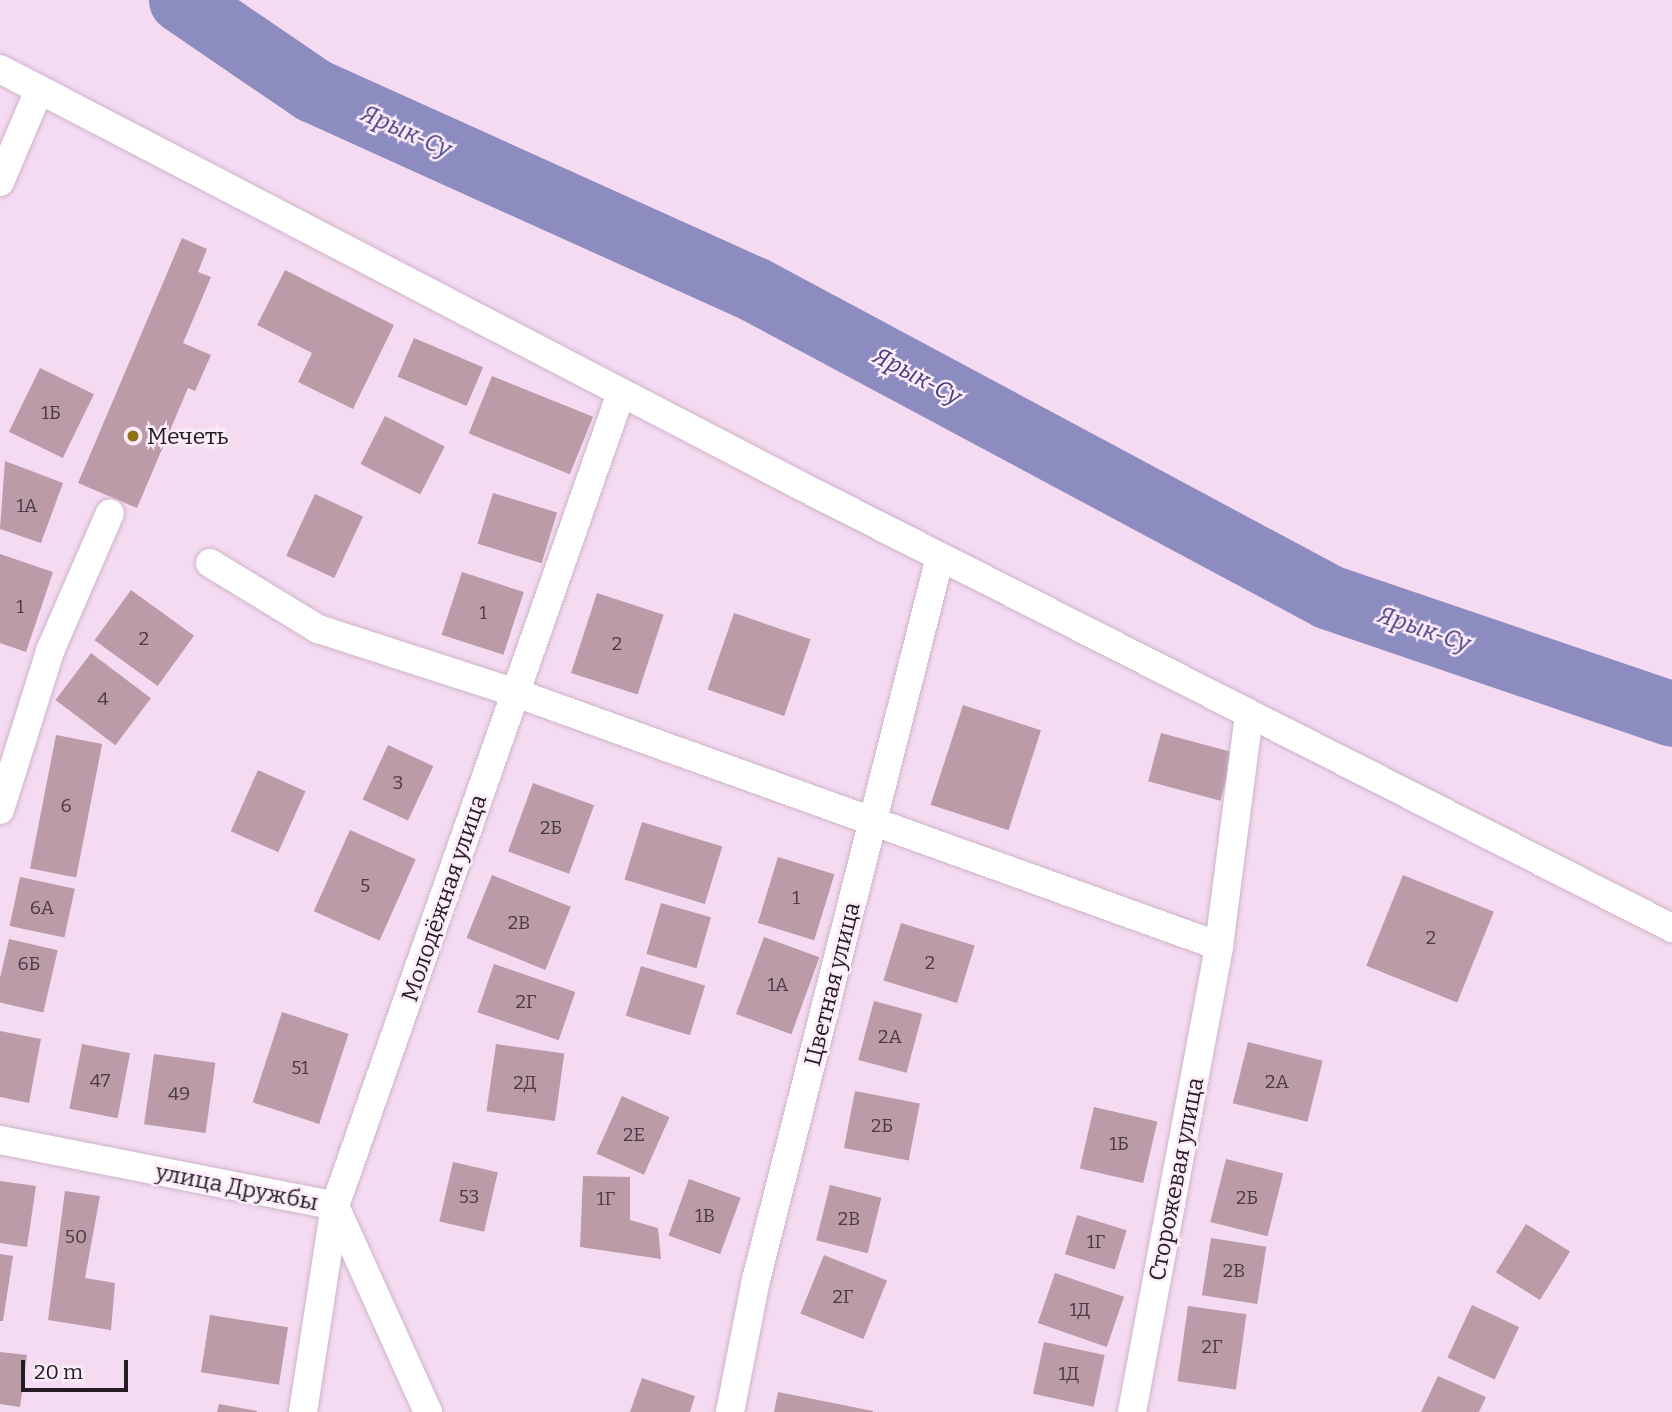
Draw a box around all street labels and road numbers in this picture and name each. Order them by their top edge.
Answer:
street label: Молодёжная улица [396,791,492,1005]
street label: Цветная улица [798,899,866,1069]
street label: Сторожевая улица [1143,1075,1209,1283]
street label: улица Дружбы [153,1158,321,1216]

